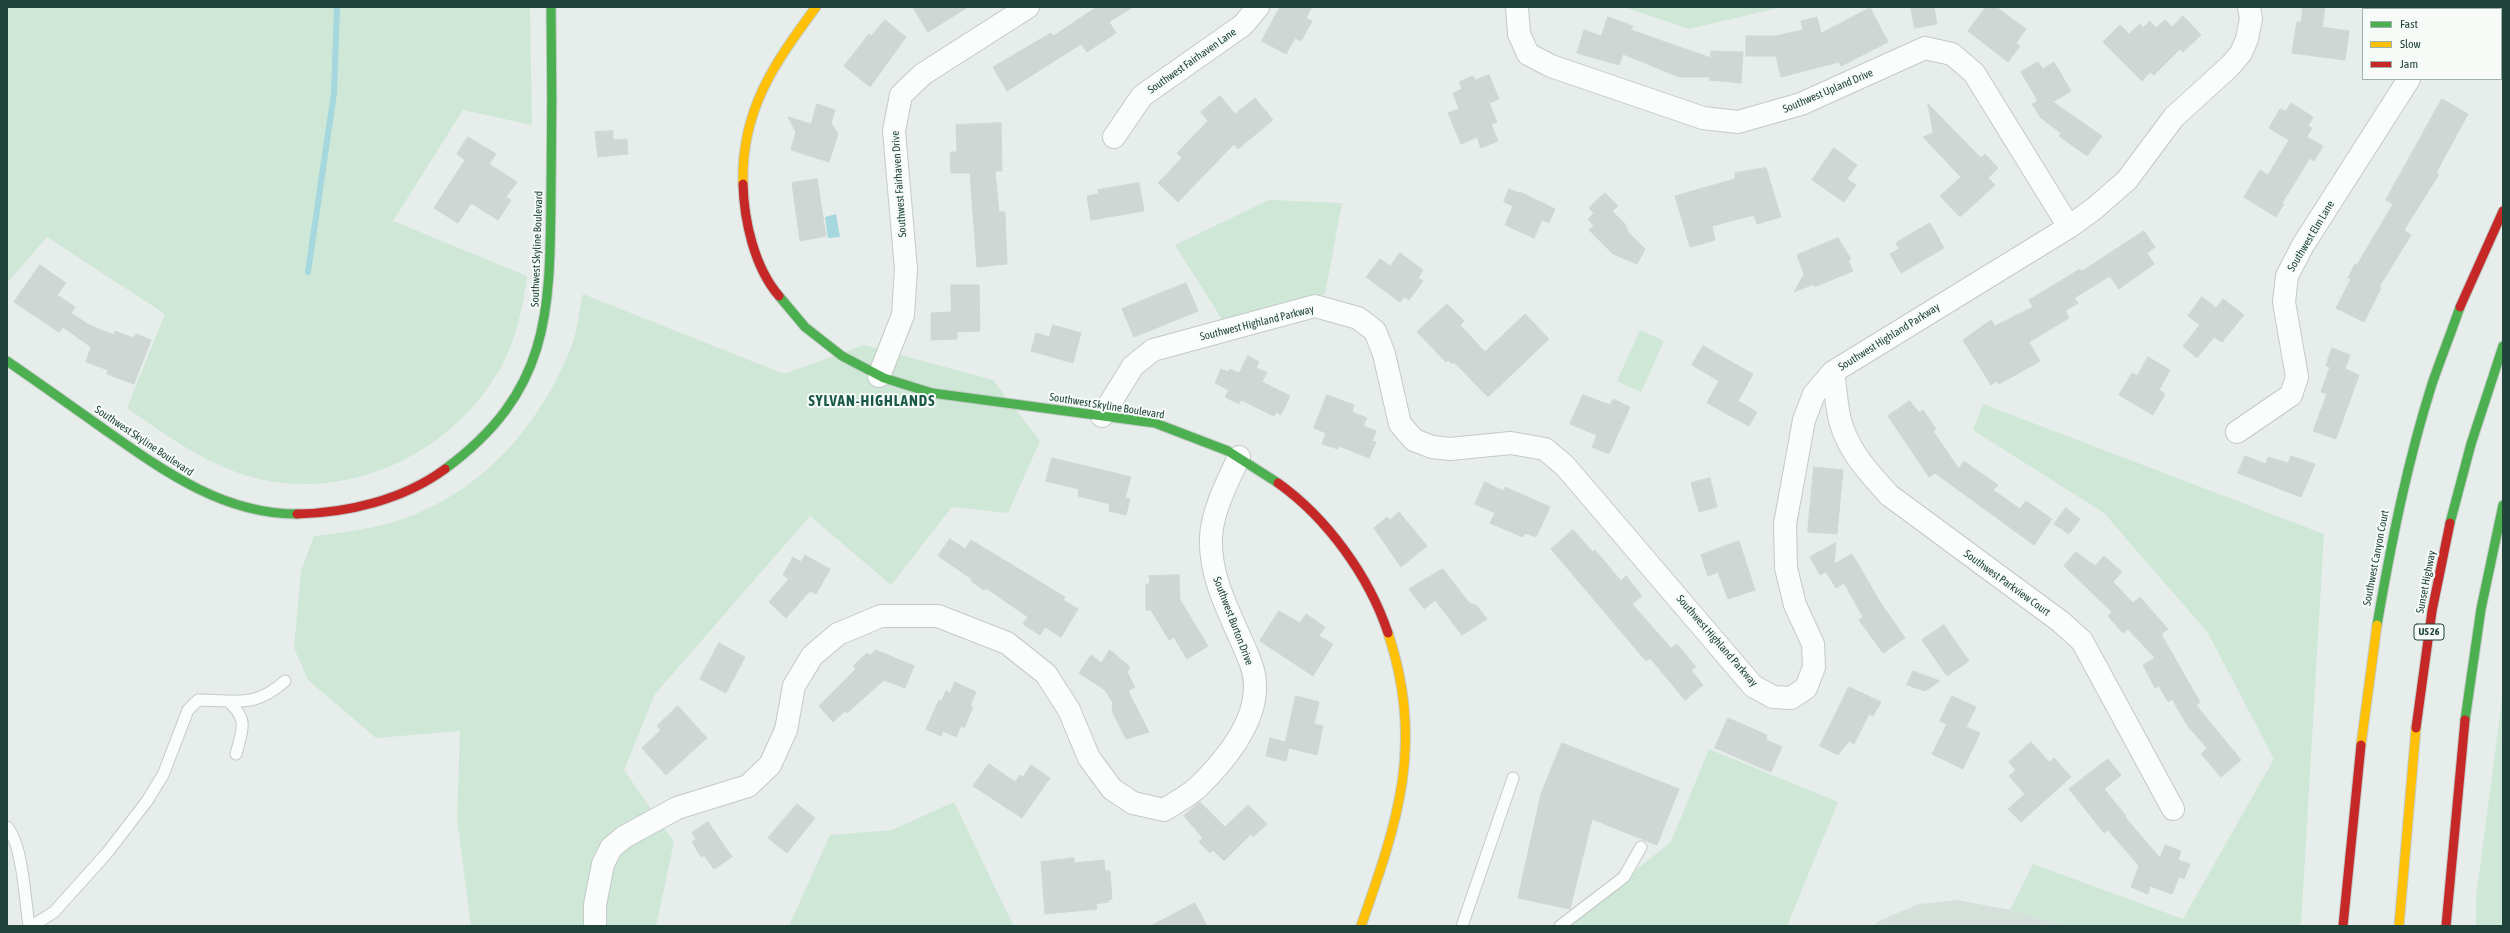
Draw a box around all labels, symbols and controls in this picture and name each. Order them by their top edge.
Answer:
legend [2362,8,2502,80]
text: Fast [2400,17,2418,31]
street label: Southwest Fairhaven Lane [1145,25,1239,97]
text: Slow [2400,37,2421,51]
text: Jam [2400,57,2418,71]
street label: Southwest Upland Drive [1781,66,1875,116]
street label: Southwest Fairhaven Drive [889,130,909,238]
street label: Southwest Skyline Boulevard [528,191,546,307]
street label: Southwest Elm Lane [2285,198,2337,274]
street label: Southwest Highland Parkway [1836,300,1942,374]
street label: Southwest Highland Parkway [1199,302,1315,344]
street label: Southwest Skyline Boulevard [1049,390,1165,422]
district label: SYLVAN-HIGHLANDS [809,392,935,410]
street label: Southwest Skyline Boulevard [92,403,196,479]
street label: Southwest Canyon Court [2360,509,2392,607]
street label: Southwest Parkview Court [1961,547,2053,619]
street label: Sunset Highway [2413,549,2439,615]
street label: Southwest Burton Drive [1210,575,1256,667]
street label: Southwest Highland Parkway [1674,592,1760,690]
road number: US 26 [2414,624,2444,640]

